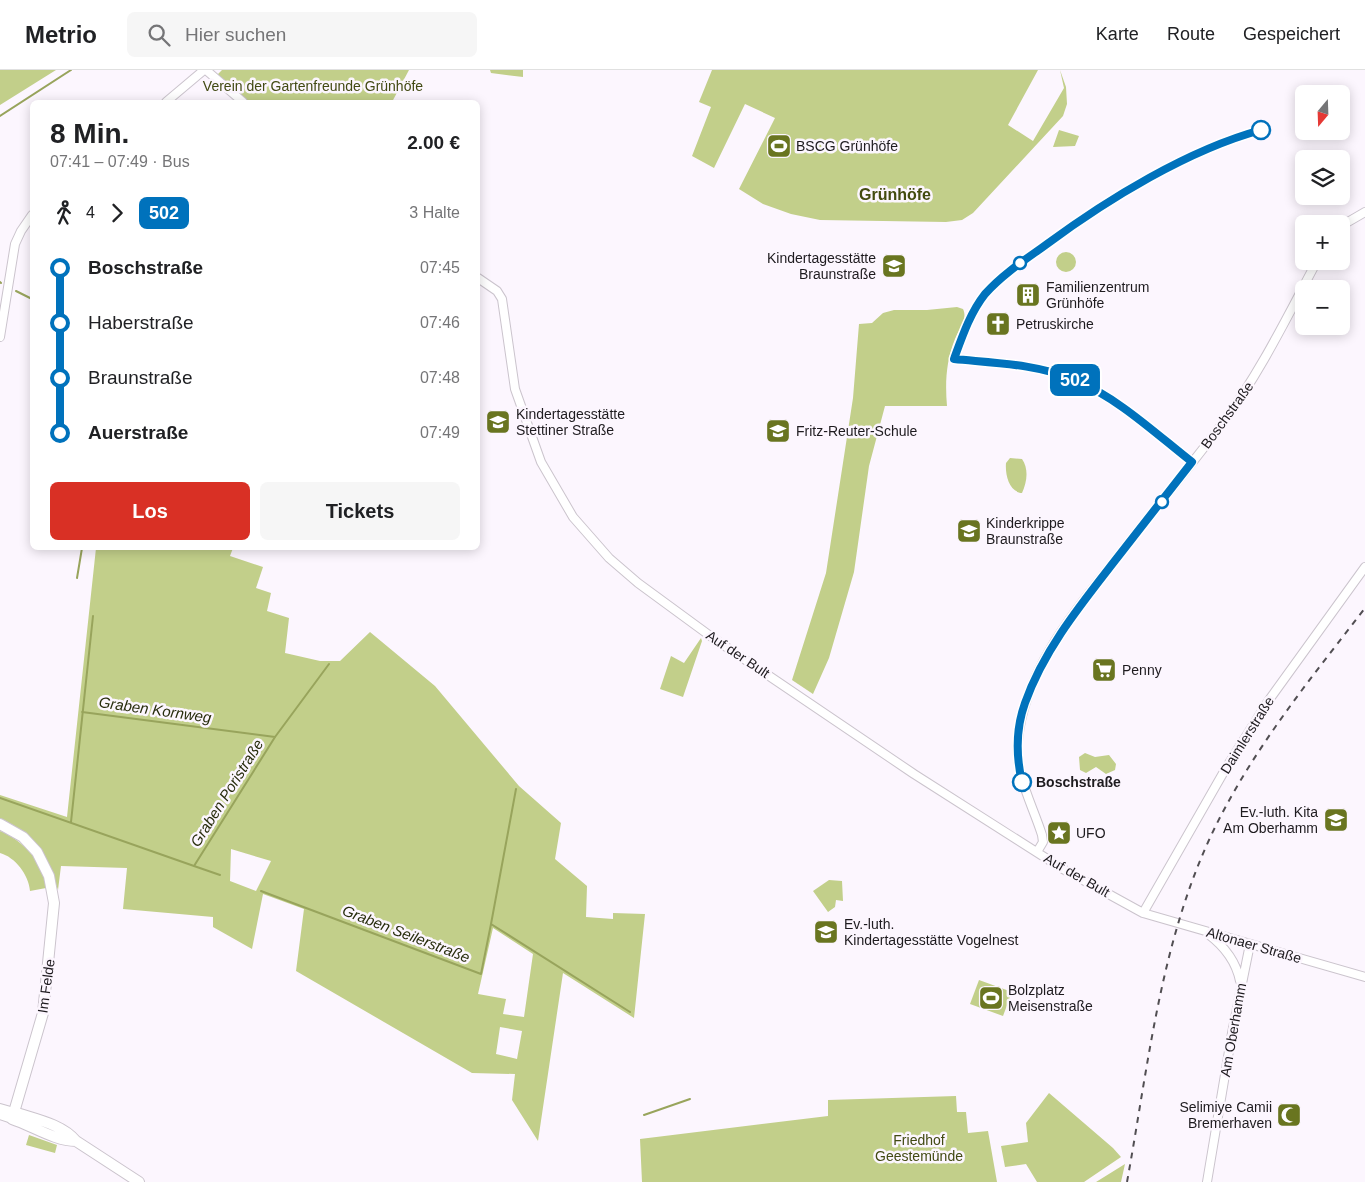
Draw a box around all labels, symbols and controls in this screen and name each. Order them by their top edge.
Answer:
search box [127,12,477,57]
text: Metrio [25,21,97,48]
icon: search [145,21,173,49]
text: Hier suchen [185,24,286,45]
text: Karte [1096,24,1139,44]
text: Route [1167,24,1215,44]
text: Gespeichert [1243,24,1340,44]
park label: Verein der Gartenfreunde Grünhöfe [203,78,423,94]
north arrow [1295,85,1350,140]
map controls [1295,85,1350,335]
text: 8 Min. [50,118,129,149]
unlabelled marker [1251,120,1271,140]
text: 2.00 € [407,132,460,153]
sports icon: BSCG Grünhöfe [766,133,792,159]
place label: BSCG Grünhöfe [796,138,898,154]
button: layers [1295,150,1350,205]
text: 07:41 – 07:49 · Bus [50,153,190,170]
district label: Grünhöfe [859,186,931,203]
icon: walk [50,199,78,227]
icon: forward [103,199,131,227]
text: 502 [149,203,179,223]
text: 4 [86,204,95,221]
text: 3 Halte [409,204,460,221]
button: + [1295,215,1350,270]
place label: Kindertagesstätte Braunstraße [767,250,876,282]
school or university icon: Kindertagesstätte Braunstraße [881,253,907,279]
unlabelled marker [1013,256,1027,270]
text: Boschstraße [88,257,203,278]
text: 07:45 [420,259,460,276]
place label: Familienzentrum Grünhöfe [1046,279,1149,311]
button: − [1295,280,1350,335]
building icon: Familienzentrum Grünhöfe [1015,282,1041,308]
church icon: Petruskirche [985,311,1011,337]
text: Haberstraße [88,312,194,333]
text: 07:46 [420,314,460,331]
place label: Petruskirche [1016,316,1094,332]
line badge: 502 [1046,364,1104,396]
text: Braunstraße [88,367,193,388]
text: 07:48 [420,369,460,386]
text: 502 [1060,370,1090,390]
street label: Boschstraße [1197,378,1257,451]
place label: Kindertagesstätte Stettiner Straße [516,406,625,438]
school or university icon: Kindertagesstätte Stettiner Straße [485,409,511,435]
school or university icon: Fritz-Reuter-Schule [765,418,791,444]
text: Auerstraße [88,422,188,443]
place label: Fritz-Reuter-Schule [796,423,918,439]
text: 07:49 [420,424,460,441]
button: Los [50,482,250,540]
button: Tickets [260,482,460,540]
unlabelled marker [1155,495,1169,509]
place label: Kinderkrippe Braunstraße [986,515,1065,547]
school or university icon: Kinderkrippe Braunstraße [956,518,982,544]
street label: Auf der Bult [703,627,773,681]
supermarket icon: Penny [1091,657,1117,683]
place label: Penny [1122,662,1162,678]
water label: Graben Kornweg [98,693,213,726]
street label: Daimlerstraße [1217,693,1277,777]
water label: Graben Poristraße [187,736,266,850]
marker: Boschstraße [1012,772,1032,792]
place label: Boschstraße [1036,774,1121,790]
place label: Ev.-luth. Kita Am Oberhamm [1223,804,1318,836]
school or university icon: Ev.-luth. Kita Am Oberhamm [1323,807,1349,833]
place icon: UFO [1046,820,1072,846]
place label: UFO [1076,825,1106,841]
street label: Auf der Bult [1041,850,1113,900]
water label: Graben Seilerstraße [340,901,472,966]
place label: Ev.-luth. Kindertagesstätte Vogelnest [844,916,1018,948]
school or university icon: Ev.-luth. Kindertagesstätte Vogelnest [813,919,839,945]
street label: Altonaer Straße [1205,924,1304,966]
street label: Im Felde [34,958,58,1014]
place label: Bolzplatz Meisenstraße [1008,982,1093,1014]
street label: Am Oberhamm [1217,982,1249,1078]
sports icon: Bolzplatz Meisenstraße [978,985,1004,1011]
place label: Selimiye Camii Bremerhaven [1179,1099,1272,1131]
mosque icon: Selimiye Camii Bremerhaven [1276,1102,1302,1128]
park label: Friedhof Geestemünde [875,1132,963,1164]

